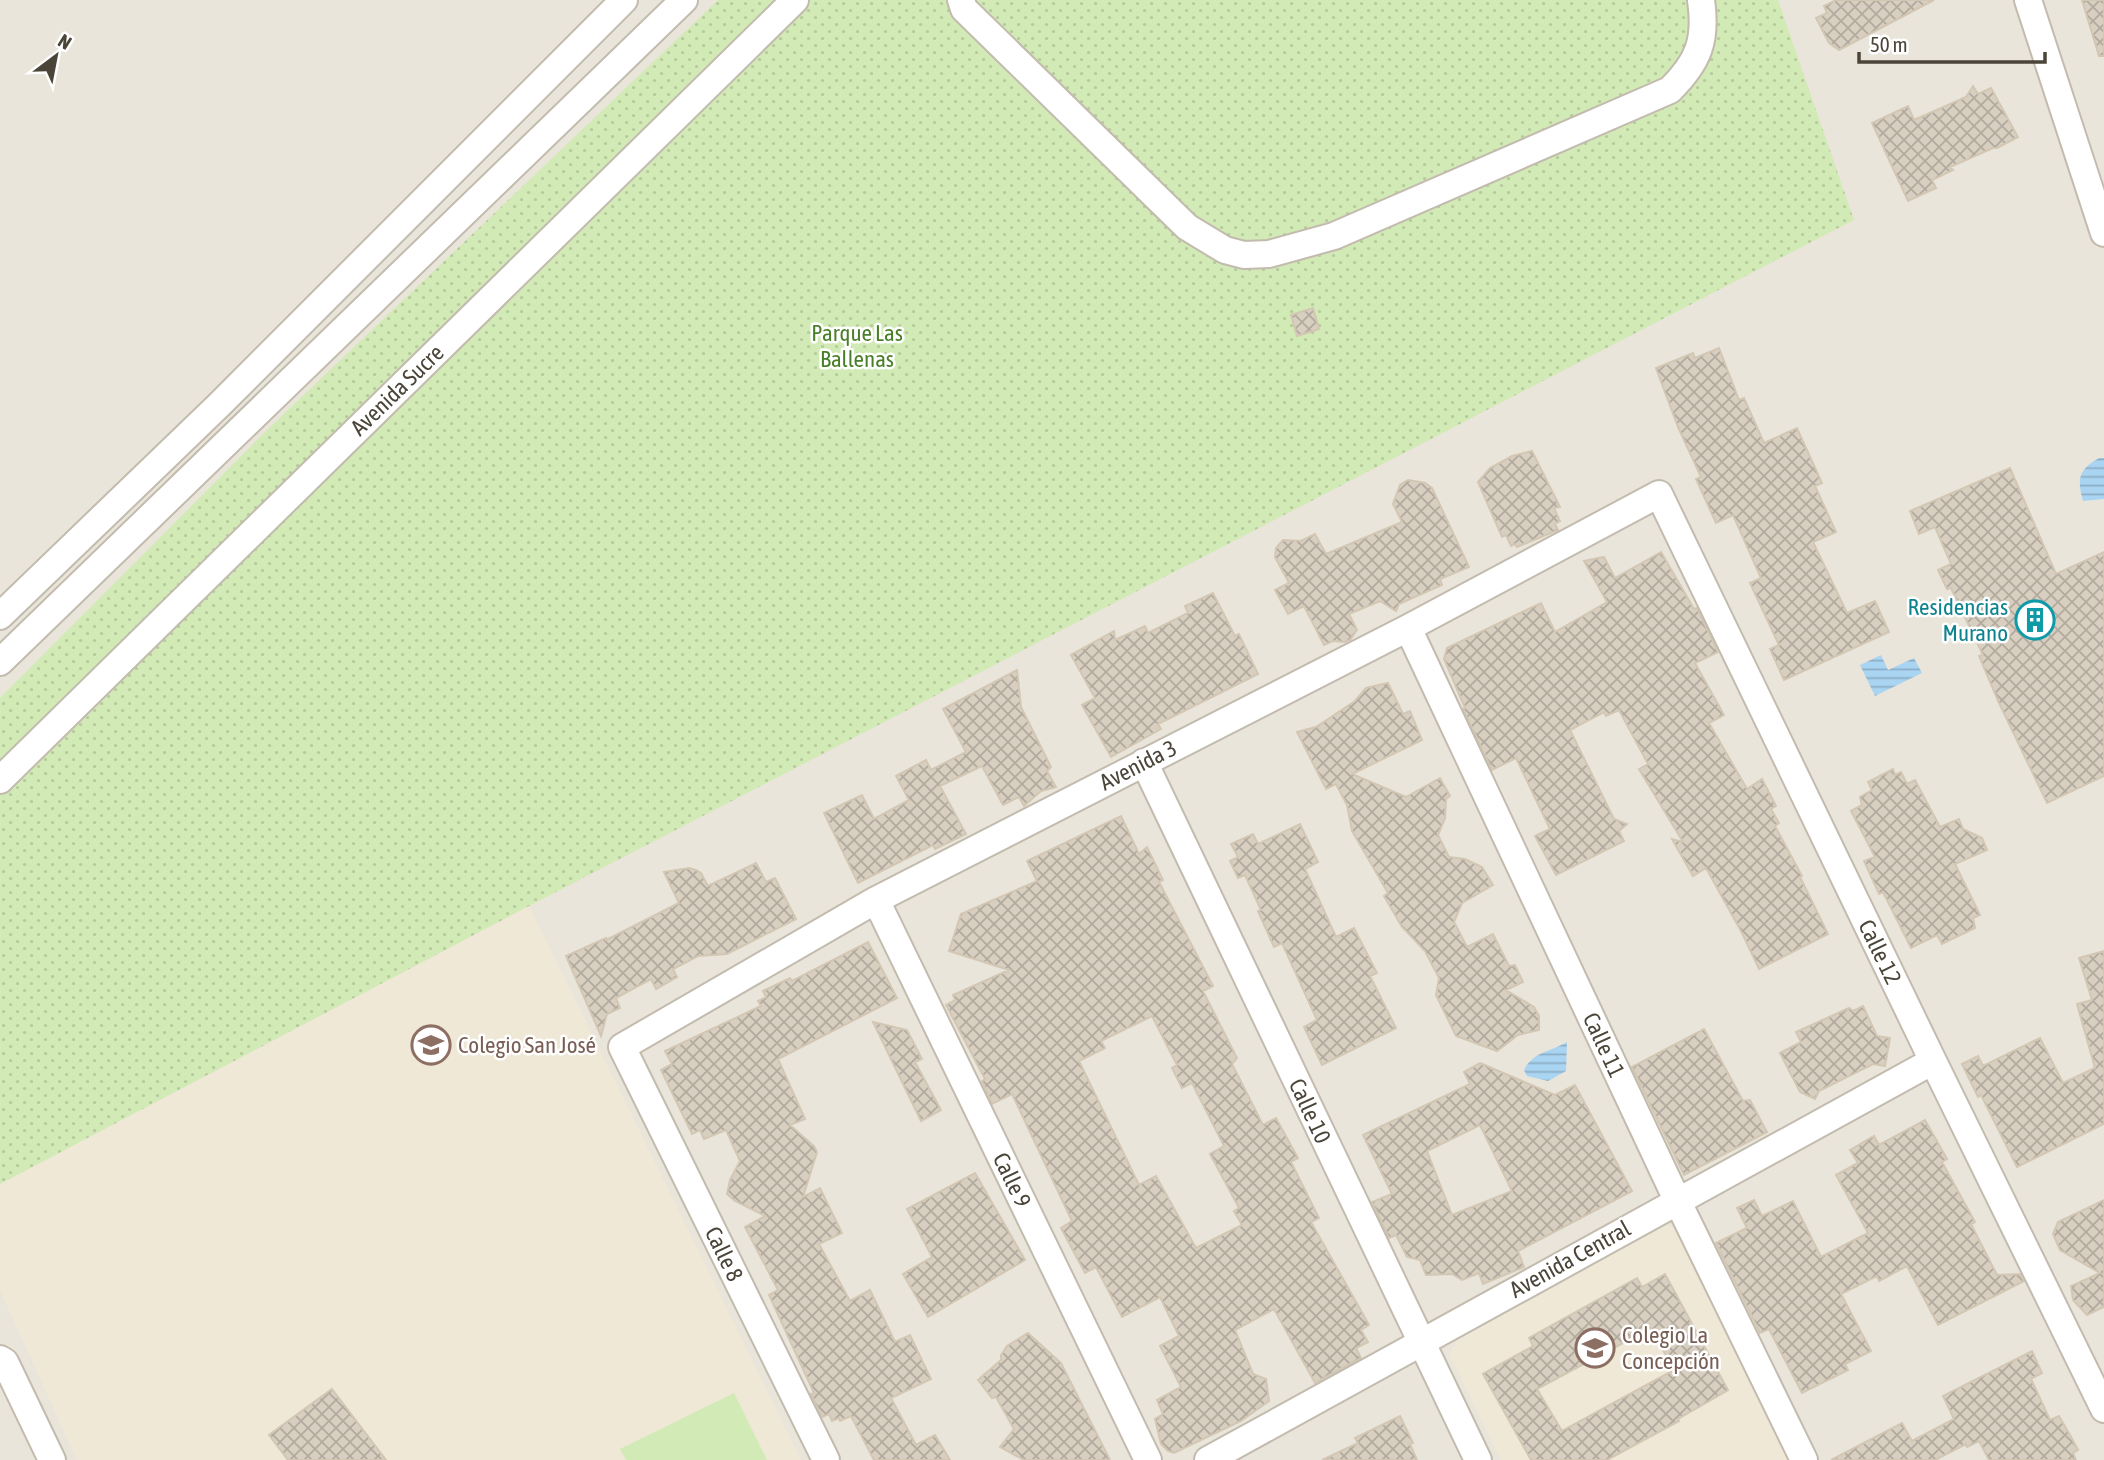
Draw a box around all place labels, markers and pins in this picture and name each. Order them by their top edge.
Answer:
place label: Residencias Murano [1908,594,2008,646]
building icon: Residencias Murano [2014,599,2056,641]
school or university icon: Colegio San José [410,1024,452,1066]
place label: Colegio San José [458,1032,596,1058]
place label: Colegio La Concepción [1622,1322,1720,1374]
school or university icon: Colegio La Concepción [1574,1327,1616,1369]

